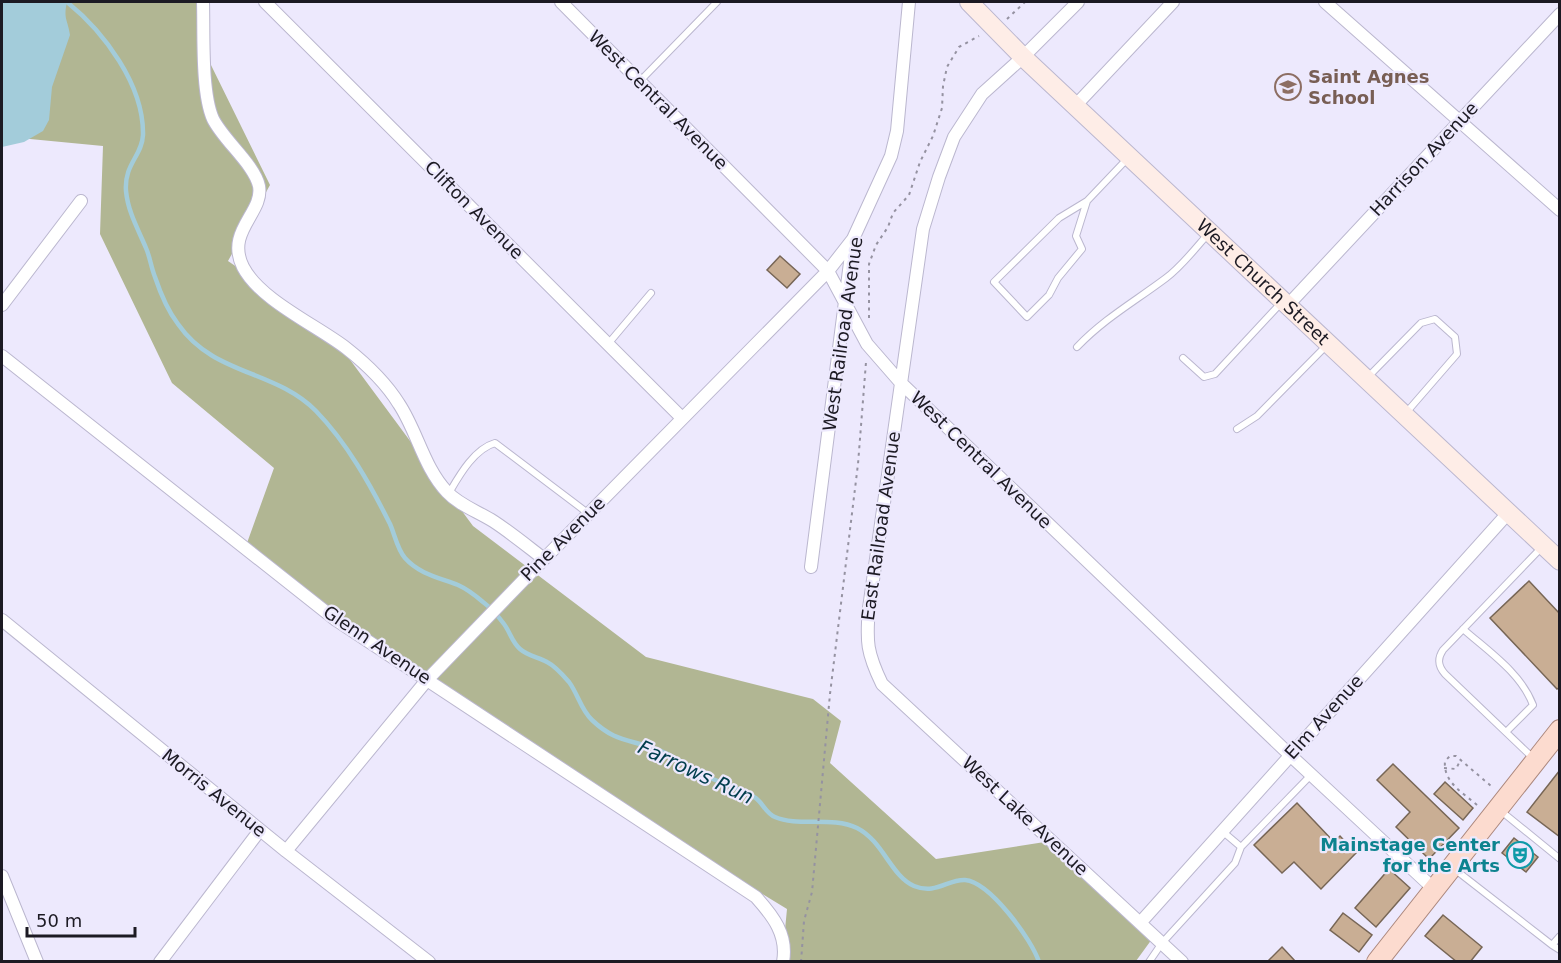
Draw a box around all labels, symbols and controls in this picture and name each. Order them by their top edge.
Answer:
street label: West Central Avenue [584,26,732,174]
place label: Saint Agnes School [1308,66,1430,108]
school or university icon: Saint Agnes School [1273,72,1303,102]
street label: Harrison Avenue [1365,97,1482,220]
street label: Clifton Avenue [421,156,528,263]
street label: West Church Street [1192,214,1334,349]
street label: West Railroad Avenue [818,235,867,433]
street label: West Central Avenue [906,387,1056,533]
street label: East Railroad Avenue [857,430,904,622]
street label: Pine Avenue [516,492,609,585]
street label: Glenn Avenue [319,601,435,688]
street label: Elm Avenue [1280,670,1367,763]
water label: Farrows Run [634,735,758,809]
street label: Morris Avenue [158,744,271,841]
street label: West Lake Avenue [958,752,1093,879]
place label: Mainstage Center for the Arts [1320,834,1500,876]
theatre icon: Mainstage Center for the Arts [1505,840,1535,870]
scale bar [27,900,135,938]
text: 50 m [36,910,82,931]

